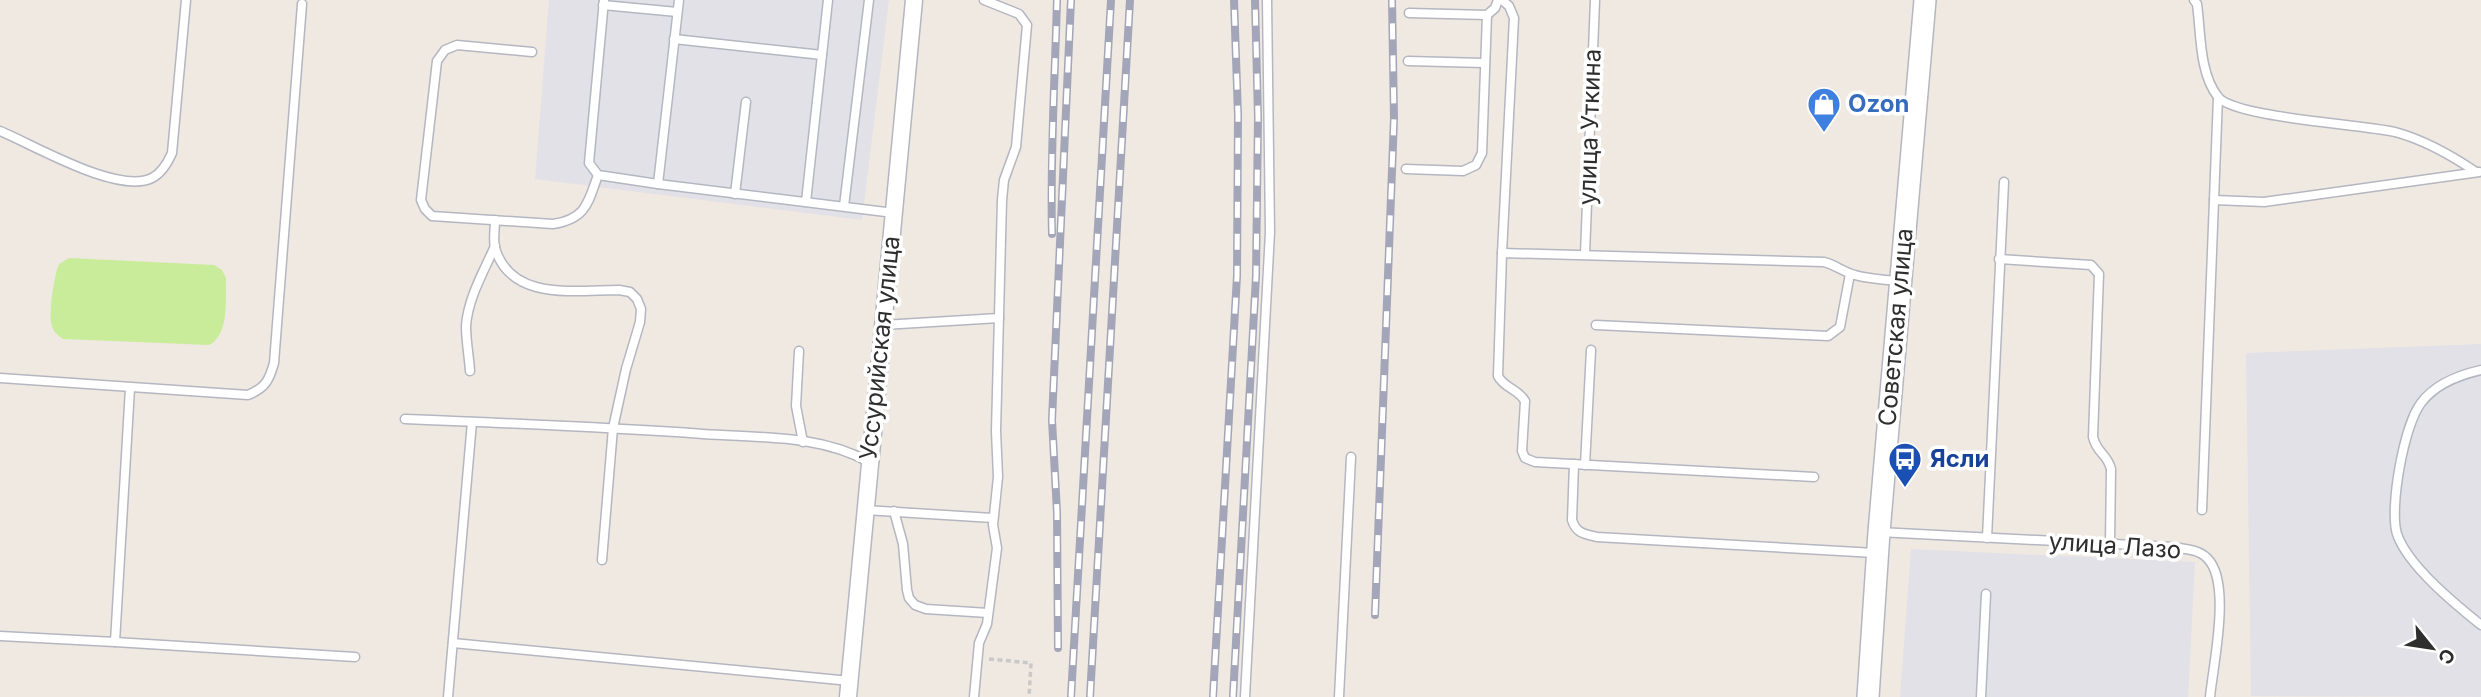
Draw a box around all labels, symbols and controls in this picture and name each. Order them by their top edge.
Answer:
street label: улица Уткина [1572,48,1607,206]
shop icon: Ozon [1805,85,1843,134]
place label: Ozon [1848,89,1909,118]
street label: Советская улица [1872,227,1919,427]
street label: Уссурийская улица [853,234,906,461]
bus stop icon: Ясли [1886,440,1924,489]
place label: Ясли [1930,444,1989,473]
street label: улица Лазо [2048,526,2182,565]
north arrow [2397,613,2467,683]
text: С [2433,644,2460,668]

